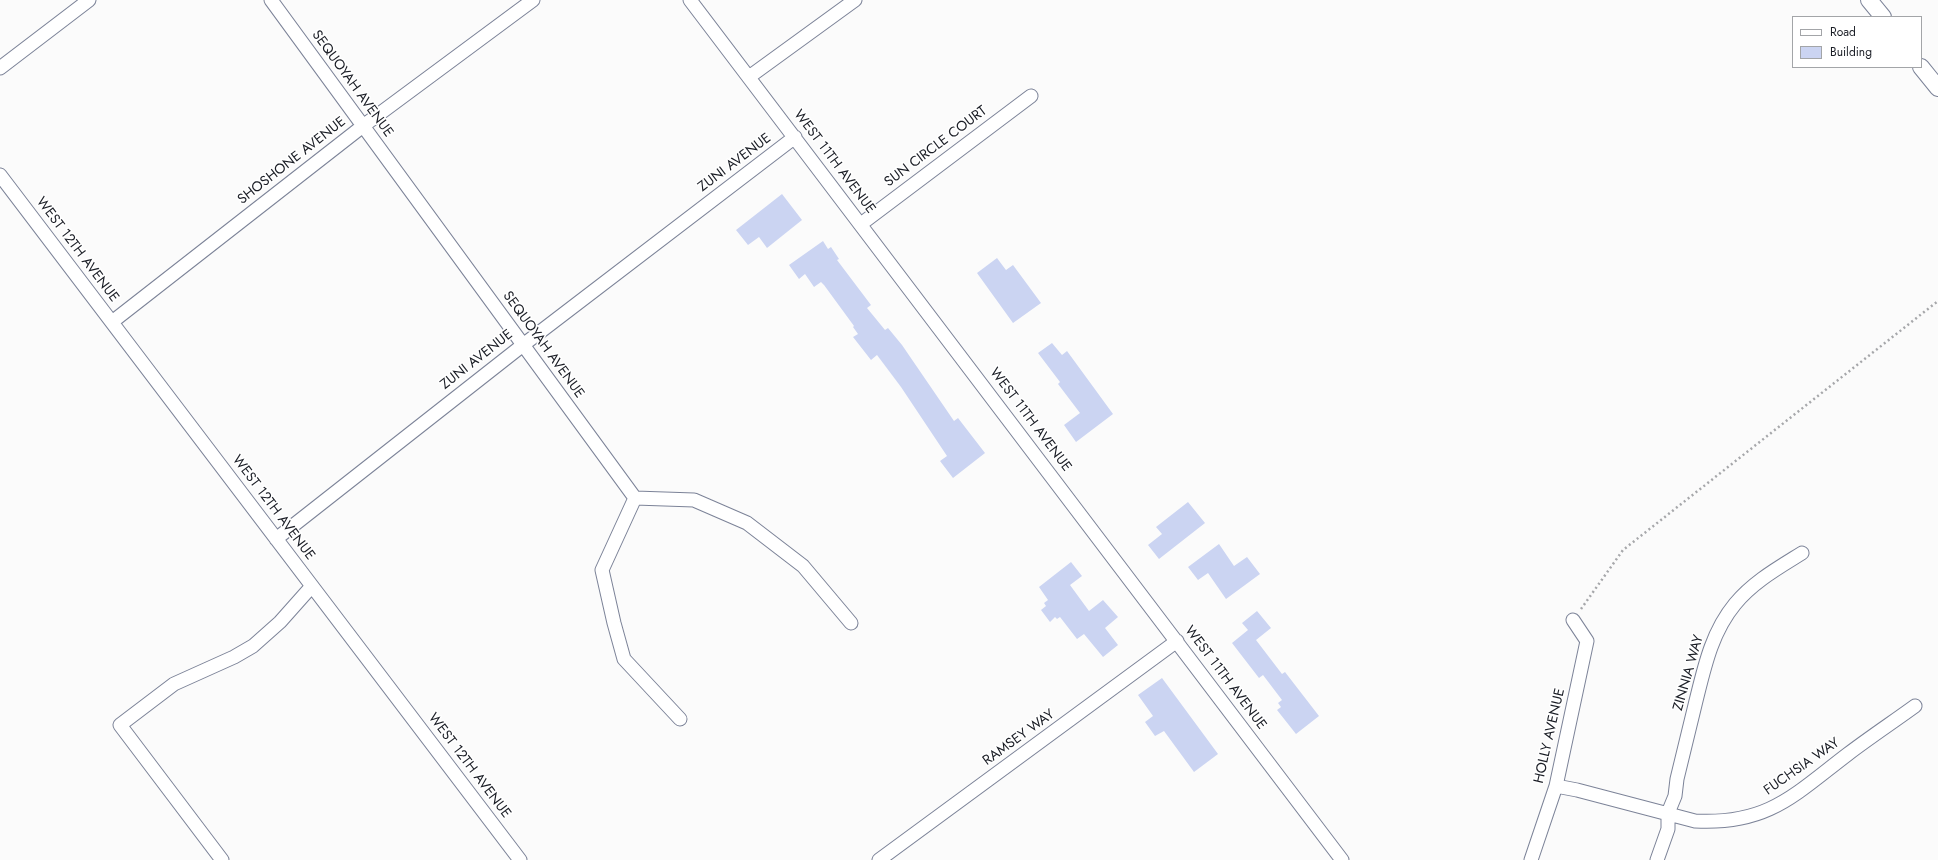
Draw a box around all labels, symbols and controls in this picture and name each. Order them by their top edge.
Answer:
legend [1792,16,1922,68]
text: Road [1830,23,1856,41]
street label: SEQUOYAH AVENUE [308,27,396,141]
text: Building [1830,43,1872,61]
street label: SUN CIRCLE COURT [881,103,991,191]
street label: WEST 11TH AVENUE [790,107,878,217]
street label: SHOSHONE AVENUE [235,114,349,208]
street label: ZUNI AVENUE [695,130,775,196]
street label: WEST 12TH AVENUE [32,194,122,306]
street label: SEQUOYAH AVENUE [499,288,587,402]
street label: ZUNI AVENUE [438,327,516,393]
street label: WEST 11TH AVENUE [986,365,1074,475]
street label: WEST 12TH AVENUE [228,452,318,564]
street label: WEST 11TH AVENUE [1181,623,1269,733]
street label: ZINNIA WAY [1670,633,1708,713]
street label: HOLLY AVENUE [1531,687,1569,785]
street label: RAMSEY WAY [980,706,1058,770]
street label: WEST 12TH AVENUE [424,710,514,822]
street label: FUCHSIA WAY [1761,735,1843,799]

